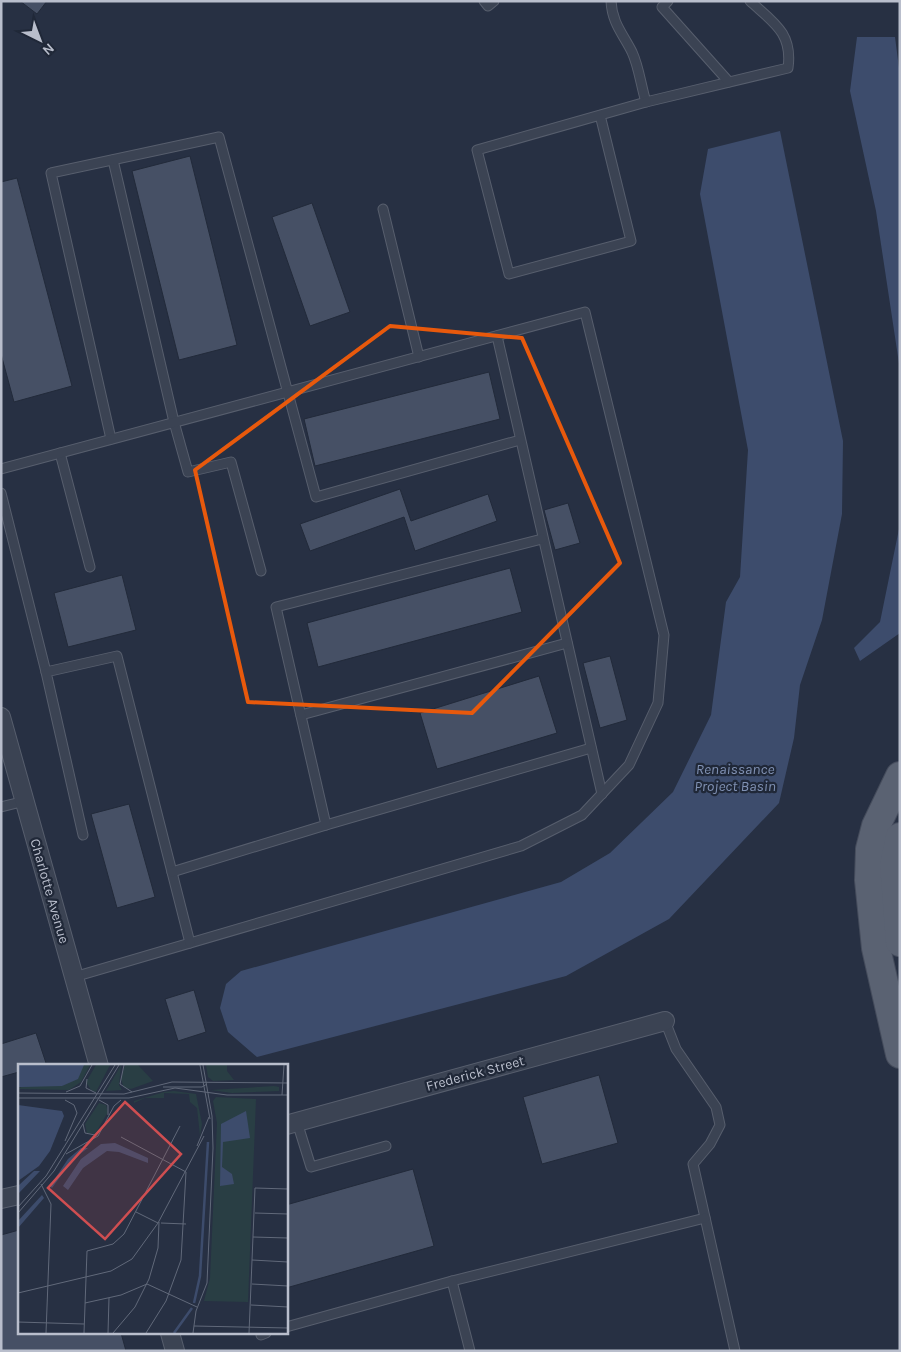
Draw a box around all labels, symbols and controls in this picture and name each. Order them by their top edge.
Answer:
north arrow [15,15,65,65]
text: N [39,40,58,59]
water label: Renaissance Project Basin [694,760,776,795]
street label: Charlotte Avenue [26,837,73,946]
street label: Frederick Street [424,1052,526,1095]
inset map [18,1064,288,1334]

